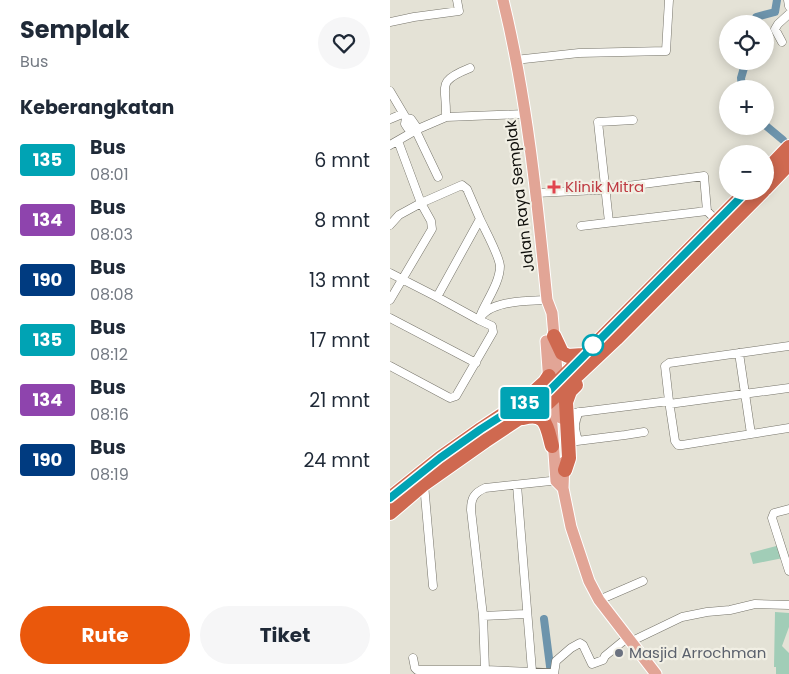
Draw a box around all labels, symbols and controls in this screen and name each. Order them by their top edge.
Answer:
text: Semplak [20,13,129,46]
map controls [719,15,774,200]
button: locate [719,15,774,70]
button: heart [318,17,370,69]
text: Bus [20,50,48,73]
button: + [719,80,774,135]
text: Keberangkatan [20,94,174,121]
street label: Jalan Raya Semplak [500,119,539,273]
text: Bus [90,134,126,161]
button: − [719,145,774,200]
text: 135 [33,147,62,172]
text: 6 mnt [314,147,370,174]
text: 08:01 [90,163,129,186]
place label: Klinik Mitra [565,176,644,197]
marker: Klinik Mitra [547,180,561,194]
text: Bus [90,194,126,221]
text: 134 [33,207,62,232]
text: 8 mnt [314,207,370,234]
text: 08:03 [90,223,133,246]
text: Bus [90,254,126,281]
text: 190 [33,267,62,292]
text: 13 mnt [309,267,370,294]
text: 08:08 [90,283,134,306]
text: Bus [90,314,126,341]
text: 135 [33,327,62,352]
text: 17 mnt [310,327,370,354]
unlabelled marker [582,334,604,356]
text: 08:12 [90,343,128,366]
text: Bus [90,374,126,401]
text: 134 [33,387,62,412]
text: 21 mnt [309,387,370,414]
line badge: 135 [496,387,554,419]
text: 135 [510,390,540,415]
text: 08:16 [90,403,129,426]
text: Bus [90,434,126,461]
text: 190 [33,447,62,472]
text: 24 mnt [303,447,370,474]
text: 08:19 [90,463,129,486]
button: Rute [20,606,190,664]
button: Tiket [200,606,370,664]
place label: Masjid Arrochman [629,642,766,663]
marker: Masjid Arrochman [613,647,625,659]

